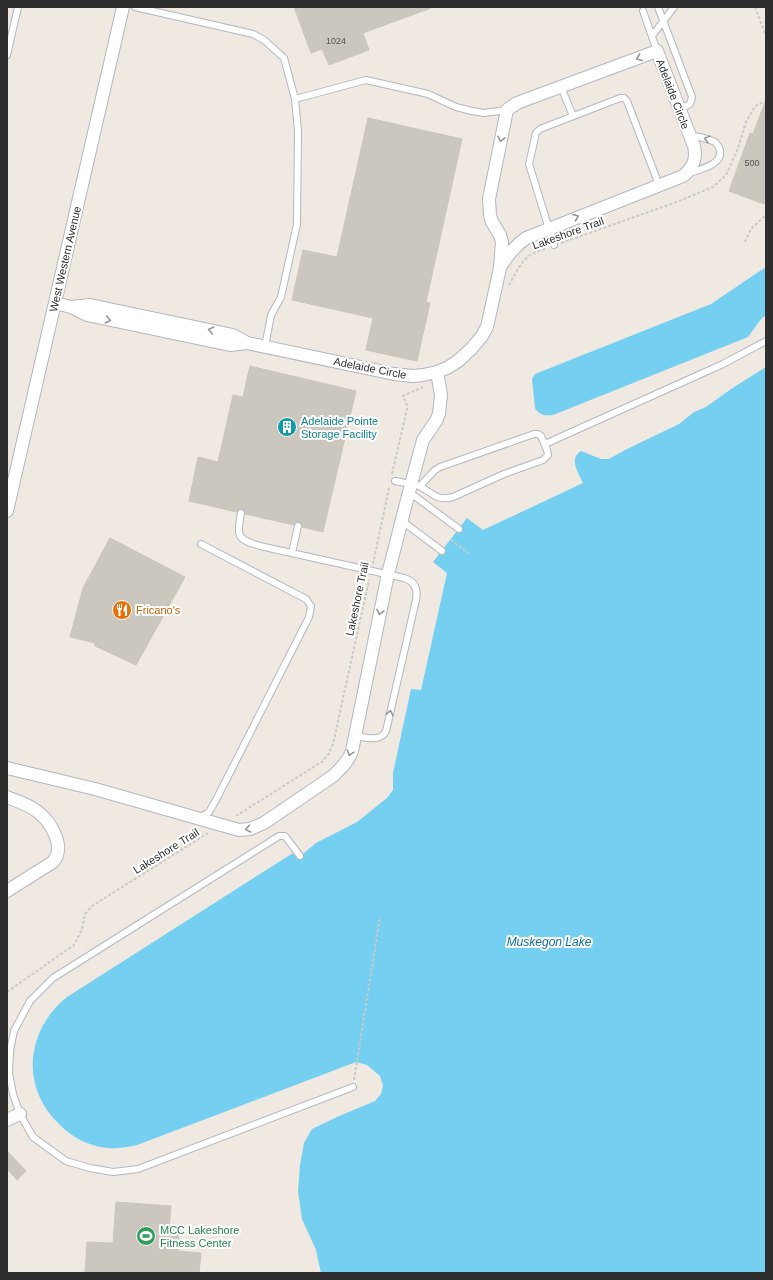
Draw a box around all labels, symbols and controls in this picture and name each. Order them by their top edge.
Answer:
house number: 1024 [326,36,346,46]
one-way arrow [635,53,642,61]
street label: Adelaide Circle [654,57,692,131]
one-way arrow [497,136,505,142]
one-way arrow [703,136,710,144]
house number: 500 [744,158,760,168]
street label: West Western Avenue [47,205,83,313]
street label: Lakeshore Trail [531,214,605,252]
one-way arrow [573,214,580,222]
one-way arrow [104,315,111,323]
one-way arrow [208,327,214,335]
street label: Adelaide Circle [333,355,407,381]
place label: Adelaide Pointe Storage Facility [301,415,378,440]
building icon: Adelaide Pointe Storage Facility [276,416,298,438]
street label: Lakeshore Trail [343,561,371,637]
restaurant icon: Fricano's [111,599,133,621]
place label: Fricano's [136,604,181,616]
one-way arrow [377,609,385,615]
one-way arrow [385,710,393,717]
one-way arrow [346,749,355,756]
one-way arrow [245,824,251,832]
street label: Lakeshore Trail [131,826,201,876]
water label: Muskegon Lake [507,935,592,949]
place label: MCC Lakeshore Fitness Center [160,1224,239,1249]
sports icon: MCC Lakeshore Fitness Center [135,1225,157,1247]

